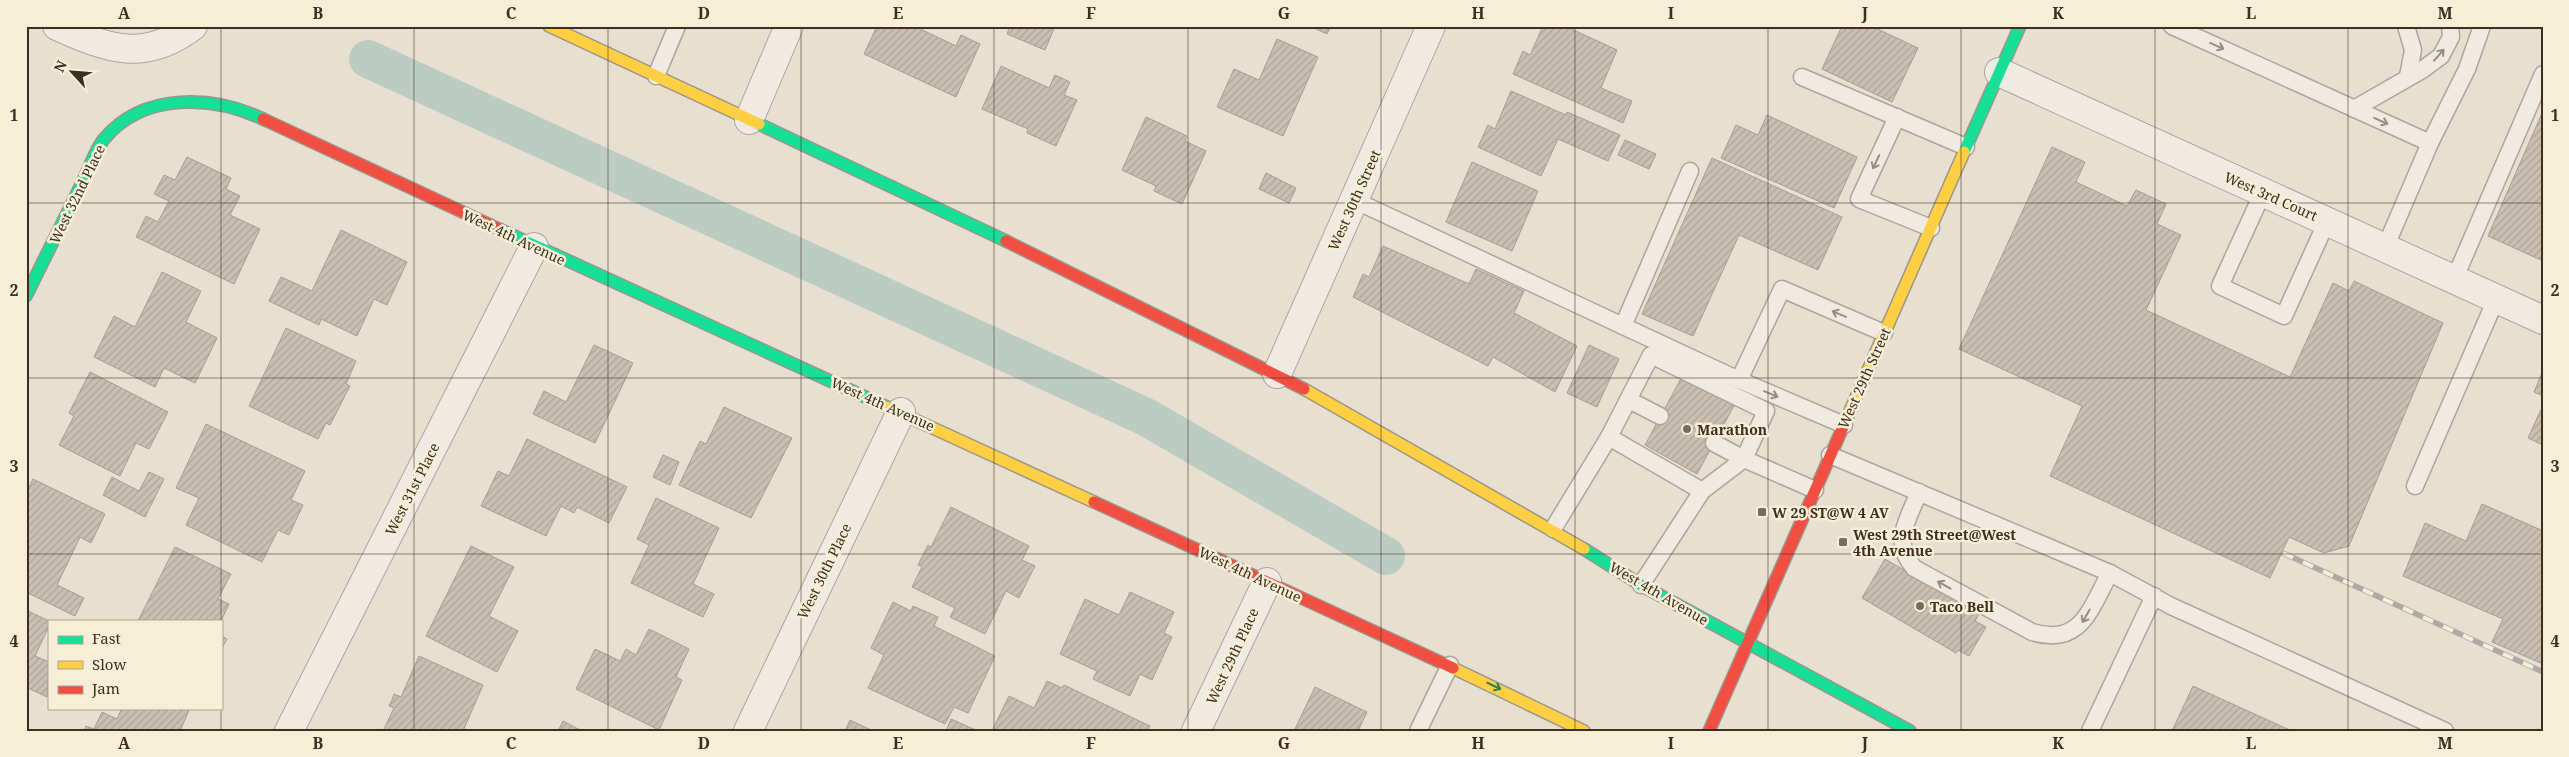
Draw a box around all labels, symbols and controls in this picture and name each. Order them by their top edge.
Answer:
text: A [118,2,131,24]
text: B [313,2,324,24]
text: C [506,2,517,24]
text: D [698,2,710,24]
text: E [893,2,903,24]
text: F [1086,2,1096,24]
text: G [1278,2,1290,24]
text: H [1471,2,1485,24]
text: I [1668,2,1674,24]
text: J [1861,2,1869,24]
text: K [2052,2,2064,24]
text: L [2246,2,2256,24]
text: M [2437,2,2453,24]
one-way arrow [2209,42,2224,52]
north arrow [48,48,98,98]
one-way arrow [2433,49,2445,61]
text: N [49,57,71,75]
text: 1 [9,104,19,126]
text: 1 [2550,104,2560,126]
one-way arrow [2373,116,2388,126]
street label: West 32nd Place [45,141,109,247]
street label: West 30th Street [1323,147,1385,253]
one-way arrow [1871,154,1881,169]
street label: West 3rd Court [2221,167,2321,225]
street label: West 4th Avenue [459,205,569,269]
text: 2 [9,279,19,301]
text: 2 [2550,279,2560,301]
one-way arrow [1832,309,1847,318]
street label: West 29th Street [1833,325,1895,431]
street label: West 4th Avenue [828,373,938,435]
one-way arrow [1763,389,1778,399]
place label: Marathon [1697,420,1767,439]
marker: Marathon [1681,423,1693,435]
street label: West 31st Place [380,439,444,539]
text: 3 [9,455,19,477]
text: 3 [2550,455,2560,477]
place label: W 29 ST@W 4 AV [1772,503,1889,522]
marker: W 29 ST@W 4 AV [1756,506,1768,518]
street label: West 30th Place [793,520,855,622]
place label: West 29th Street@West 4th Avenue [1853,525,2016,560]
marker: West 29th Street@West 4th Avenue [1837,536,1849,548]
street label: West 4th Avenue [1195,542,1305,606]
street label: West 4th Avenue [1606,557,1712,629]
one-way arrow [1936,580,1951,590]
place label: Taco Bell [1930,597,1994,616]
marker: Taco Bell [1914,600,1926,612]
street label: West 29th Place [1201,605,1263,707]
one-way arrow [2081,609,2091,623]
legend [48,620,222,710]
text: Fast [92,628,121,648]
text: 4 [9,630,19,652]
text: 4 [2550,630,2560,652]
text: Slow [92,654,126,674]
text: Jam [91,678,120,698]
one-way arrow [1486,681,1501,691]
text: A [118,732,131,754]
text: B [313,732,324,754]
text: C [506,732,517,754]
text: D [698,732,710,754]
text: E [893,732,903,754]
text: F [1086,732,1096,754]
text: G [1278,732,1290,754]
text: H [1471,732,1485,754]
text: I [1668,732,1674,754]
text: J [1861,732,1869,754]
text: K [2052,732,2064,754]
text: L [2246,732,2256,754]
text: M [2437,732,2453,754]

